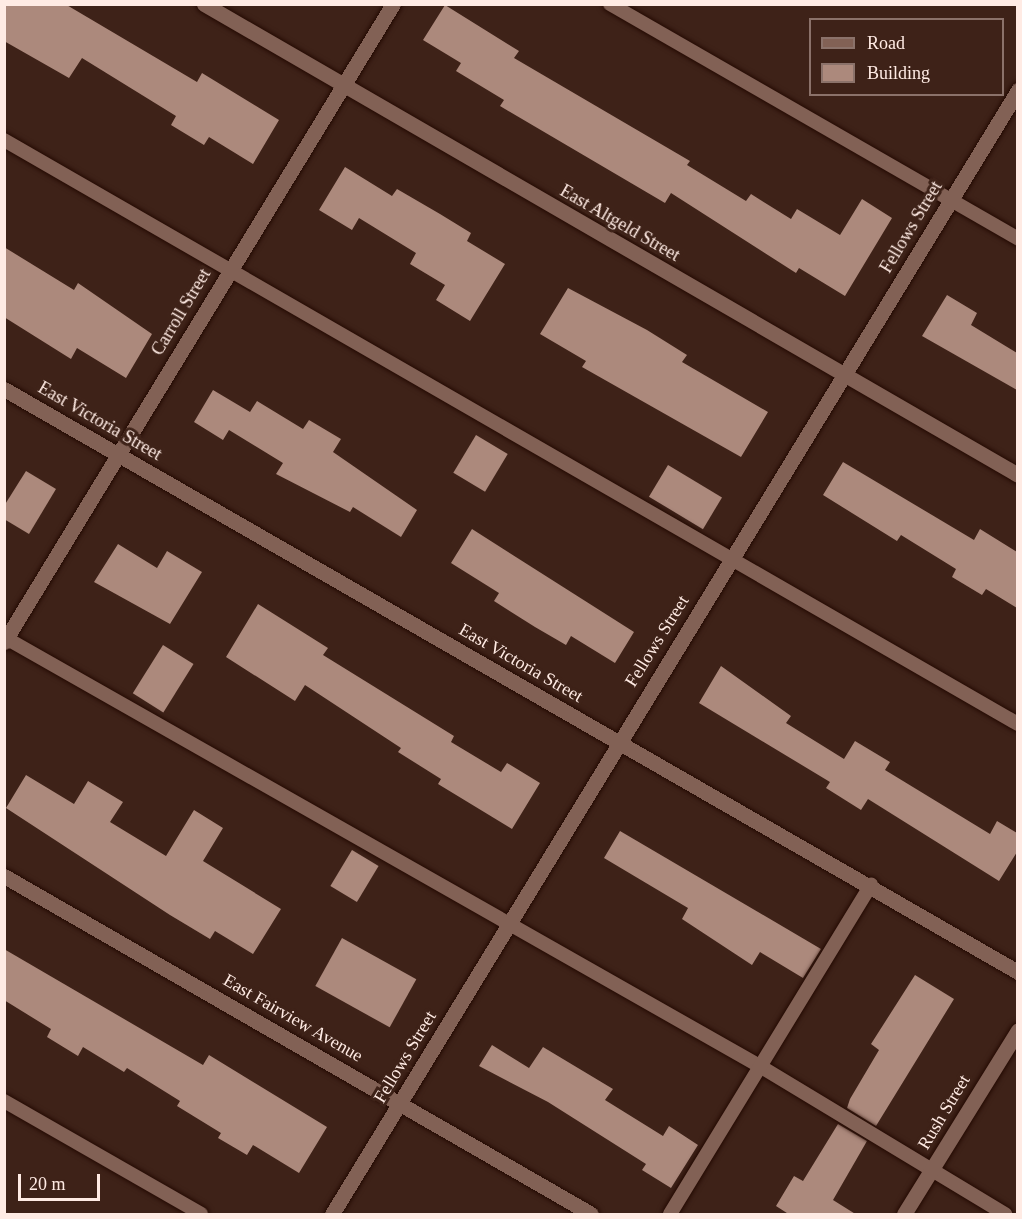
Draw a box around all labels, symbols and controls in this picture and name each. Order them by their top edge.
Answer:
legend [809,18,1004,96]
text: Road [867,33,905,53]
text: Building [867,63,930,83]
street label: Fellows Street [875,177,947,277]
street label: East Altgeld Street [556,180,684,266]
street label: Carroll Street [147,265,215,359]
street label: East Victoria Street [34,377,166,465]
street label: Fellows Street [620,591,694,691]
street label: East Victoria Street [455,619,587,707]
street label: East Fairview Avenue [219,969,367,1067]
street label: Fellows Street [369,1007,441,1107]
street label: Rush Street [913,1071,975,1153]
scale bar [21,1162,104,1200]
text: 20 m [29,1174,66,1194]

